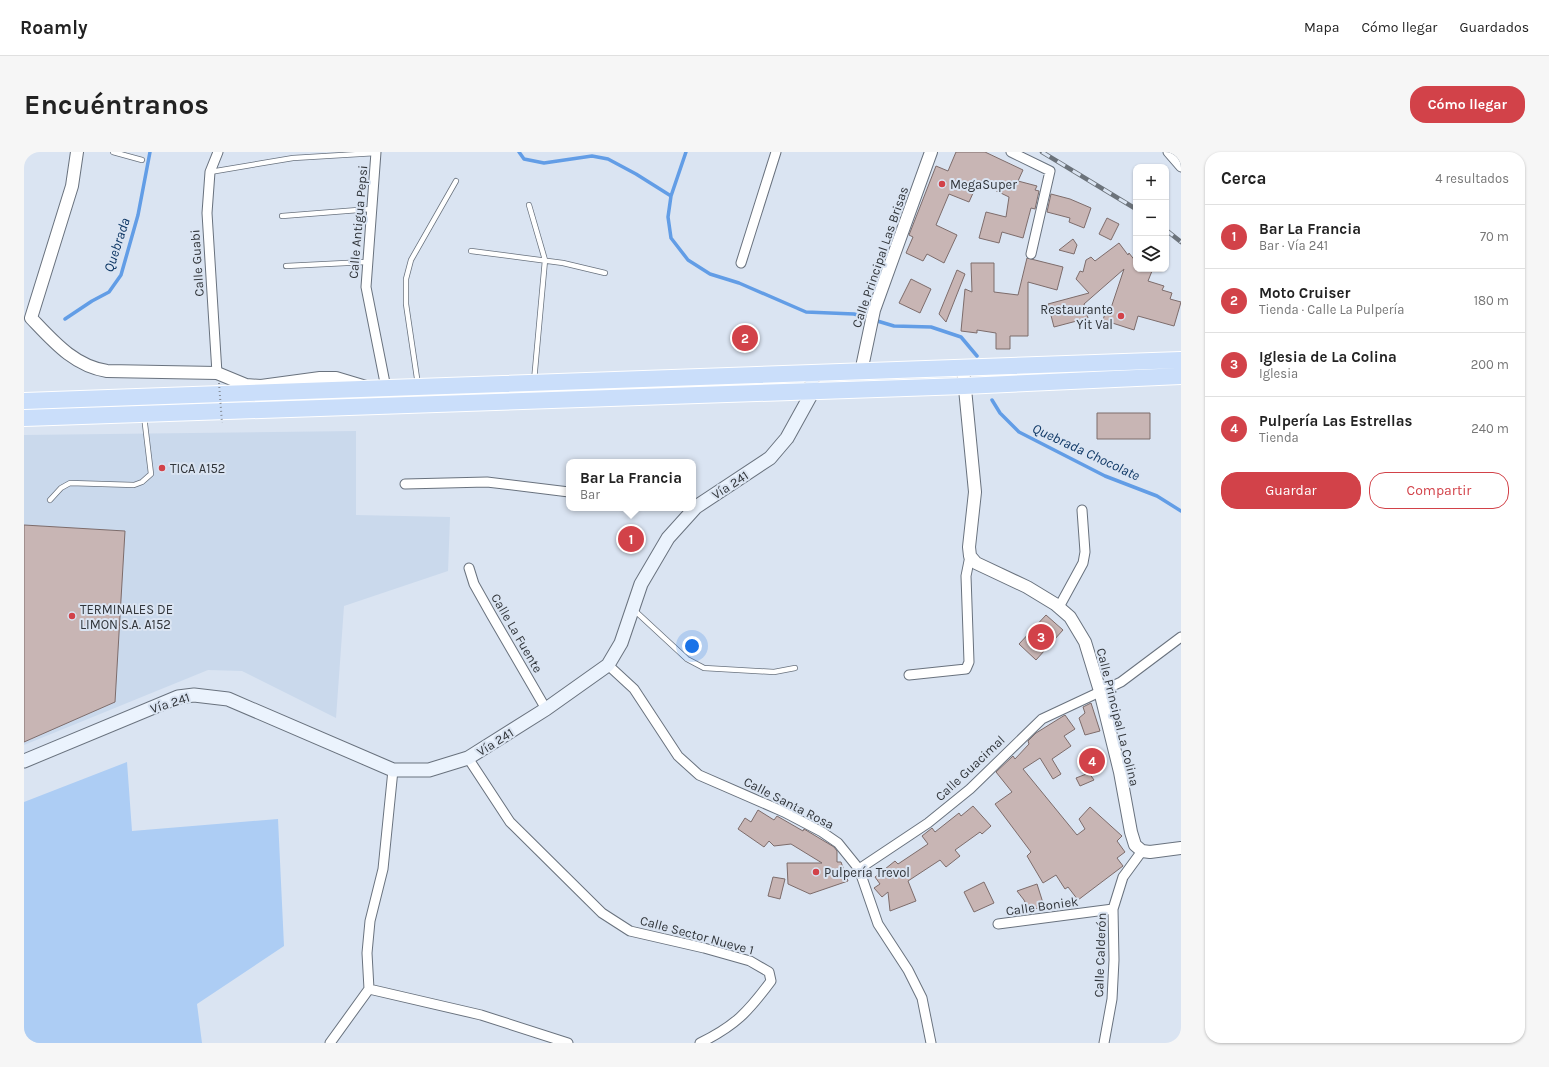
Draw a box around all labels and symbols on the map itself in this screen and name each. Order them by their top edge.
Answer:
street label: Calle Antigua Pepsi [346,165,370,279]
place label: MegaSuper [950,177,1017,192]
marker: MegaSuper [937,179,947,189]
street label: Calle Principal Las Brisas [849,184,911,330]
water label: Quebrada [100,216,134,274]
street label: Calle Guabi [187,229,207,297]
place label: Restaurante Yit Val [1040,302,1113,332]
marker: Restaurante Yit Val [1116,311,1126,321]
pin: 2 [732,323,758,353]
water label: Quebrada Chocolate [1030,420,1143,485]
place label: TICA A152 [170,461,225,476]
marker: TICA A152 [157,463,167,473]
street label: Vía 241 [709,468,751,502]
pin: 1 [618,524,644,554]
street label: Calle La Fuente [488,591,546,676]
place label: TERMINALES DE LIMON S.A. A152 [80,602,173,632]
marker: TERMINALES DE LIMON S.A. A152 [67,611,77,621]
pin: 3 [1028,622,1054,652]
your location [682,636,702,656]
street label: Calle Principal La Colina [1094,646,1142,788]
street label: Vía 241 [148,690,192,716]
street label: Vía 241 [474,725,516,759]
street label: Calle Guacimal [932,732,1008,804]
pin: 4 [1079,746,1105,776]
street label: Calle Santa Rosa [741,774,837,832]
place label: Pulpería Trevol [824,865,910,880]
marker: Pulpería Trevol [811,867,821,877]
street label: Calle Boniek [1005,893,1079,919]
street label: Calle Calderón [1091,912,1109,998]
street label: Calle Sector Nueve 1 [638,913,756,957]

